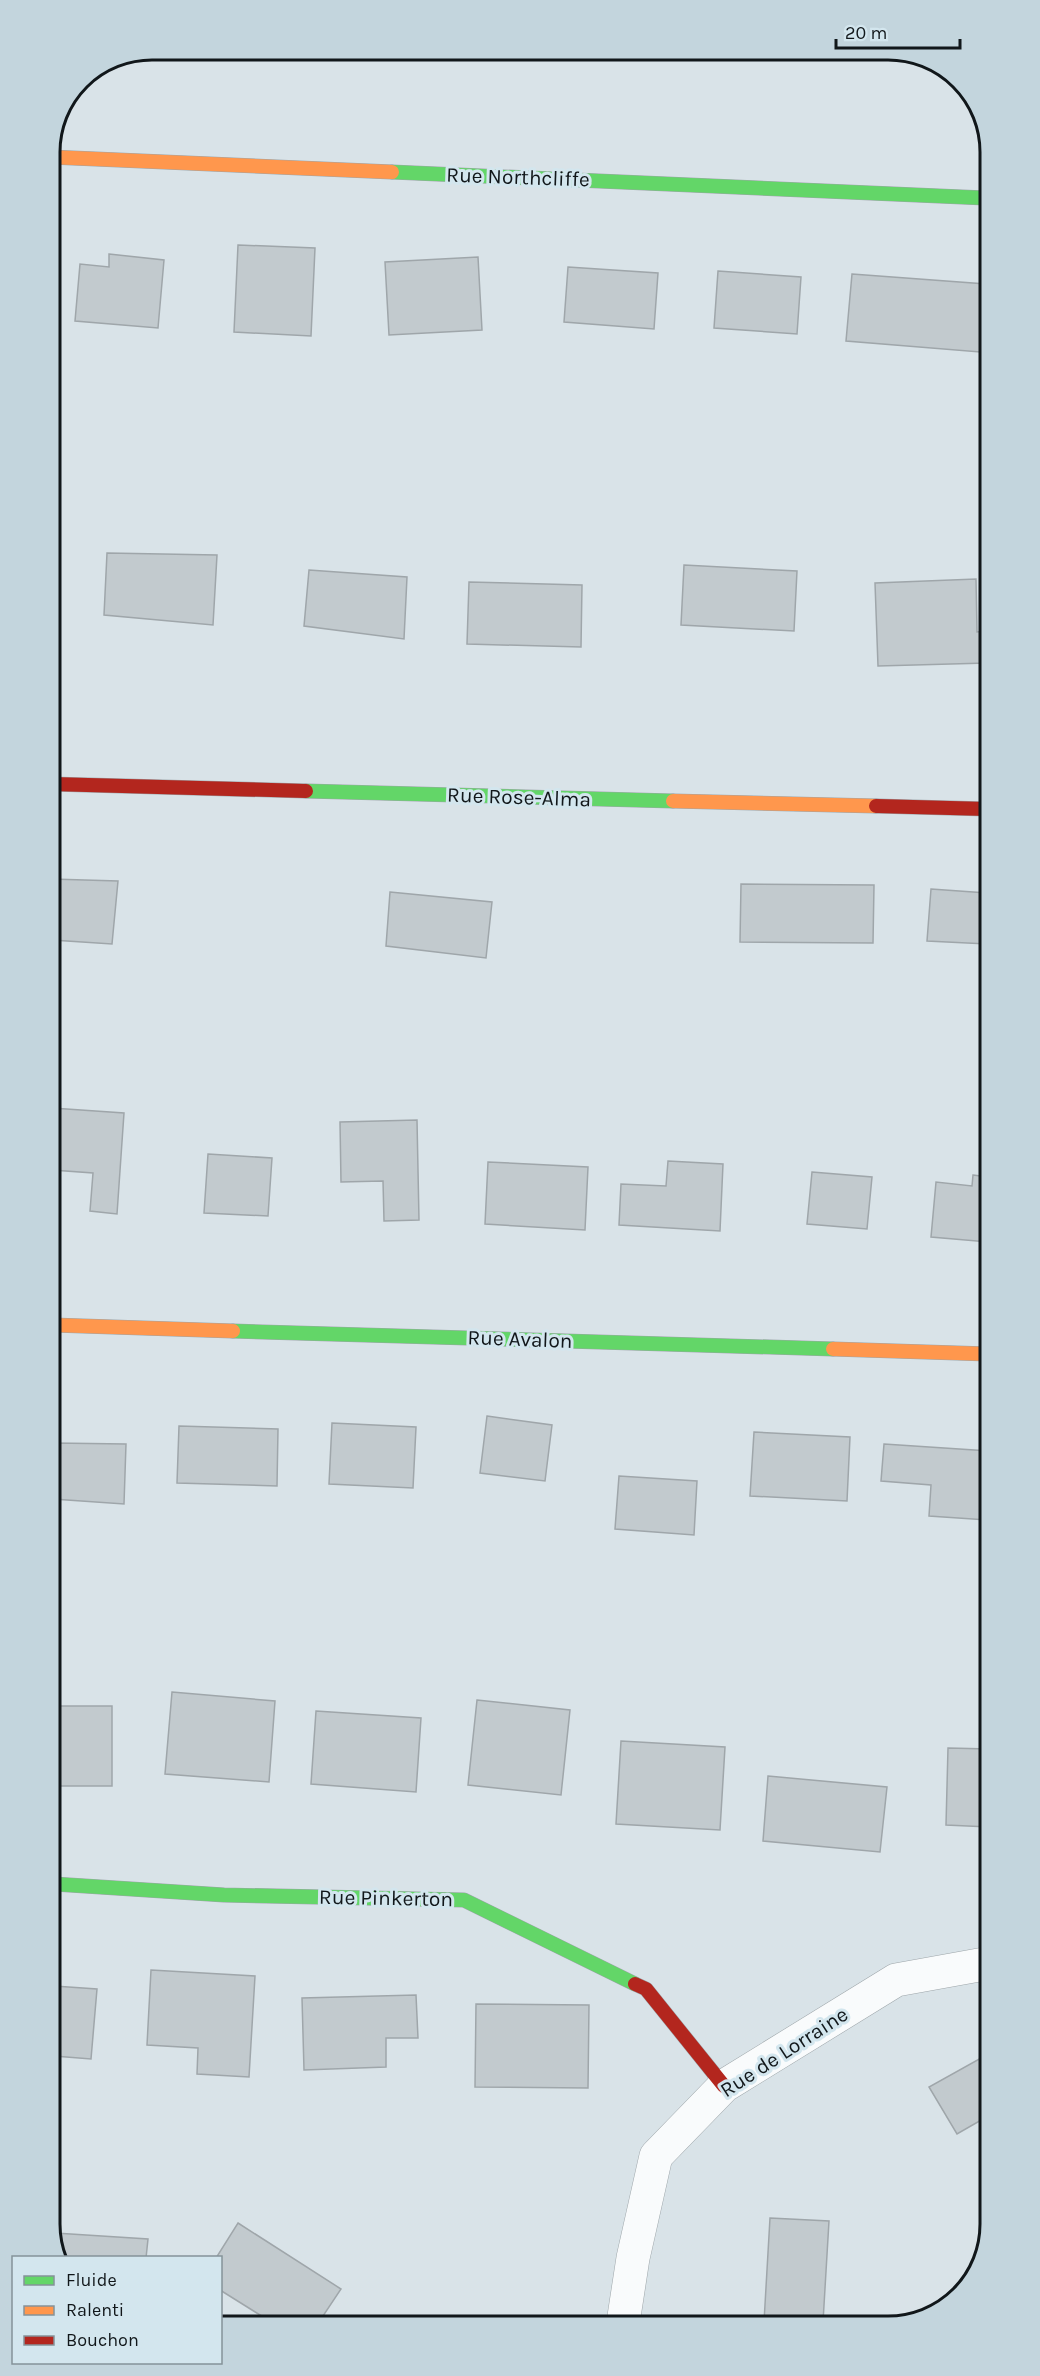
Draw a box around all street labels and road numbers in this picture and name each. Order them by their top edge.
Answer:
street label: Rue Northcliffe [446,163,590,191]
street label: Rue Rose-Alma [447,782,591,812]
street label: Rue Avalon [467,1325,573,1353]
street label: Rue Pinkerton [319,1885,453,1911]
street label: Rue de Lorraine [716,2002,852,2102]

